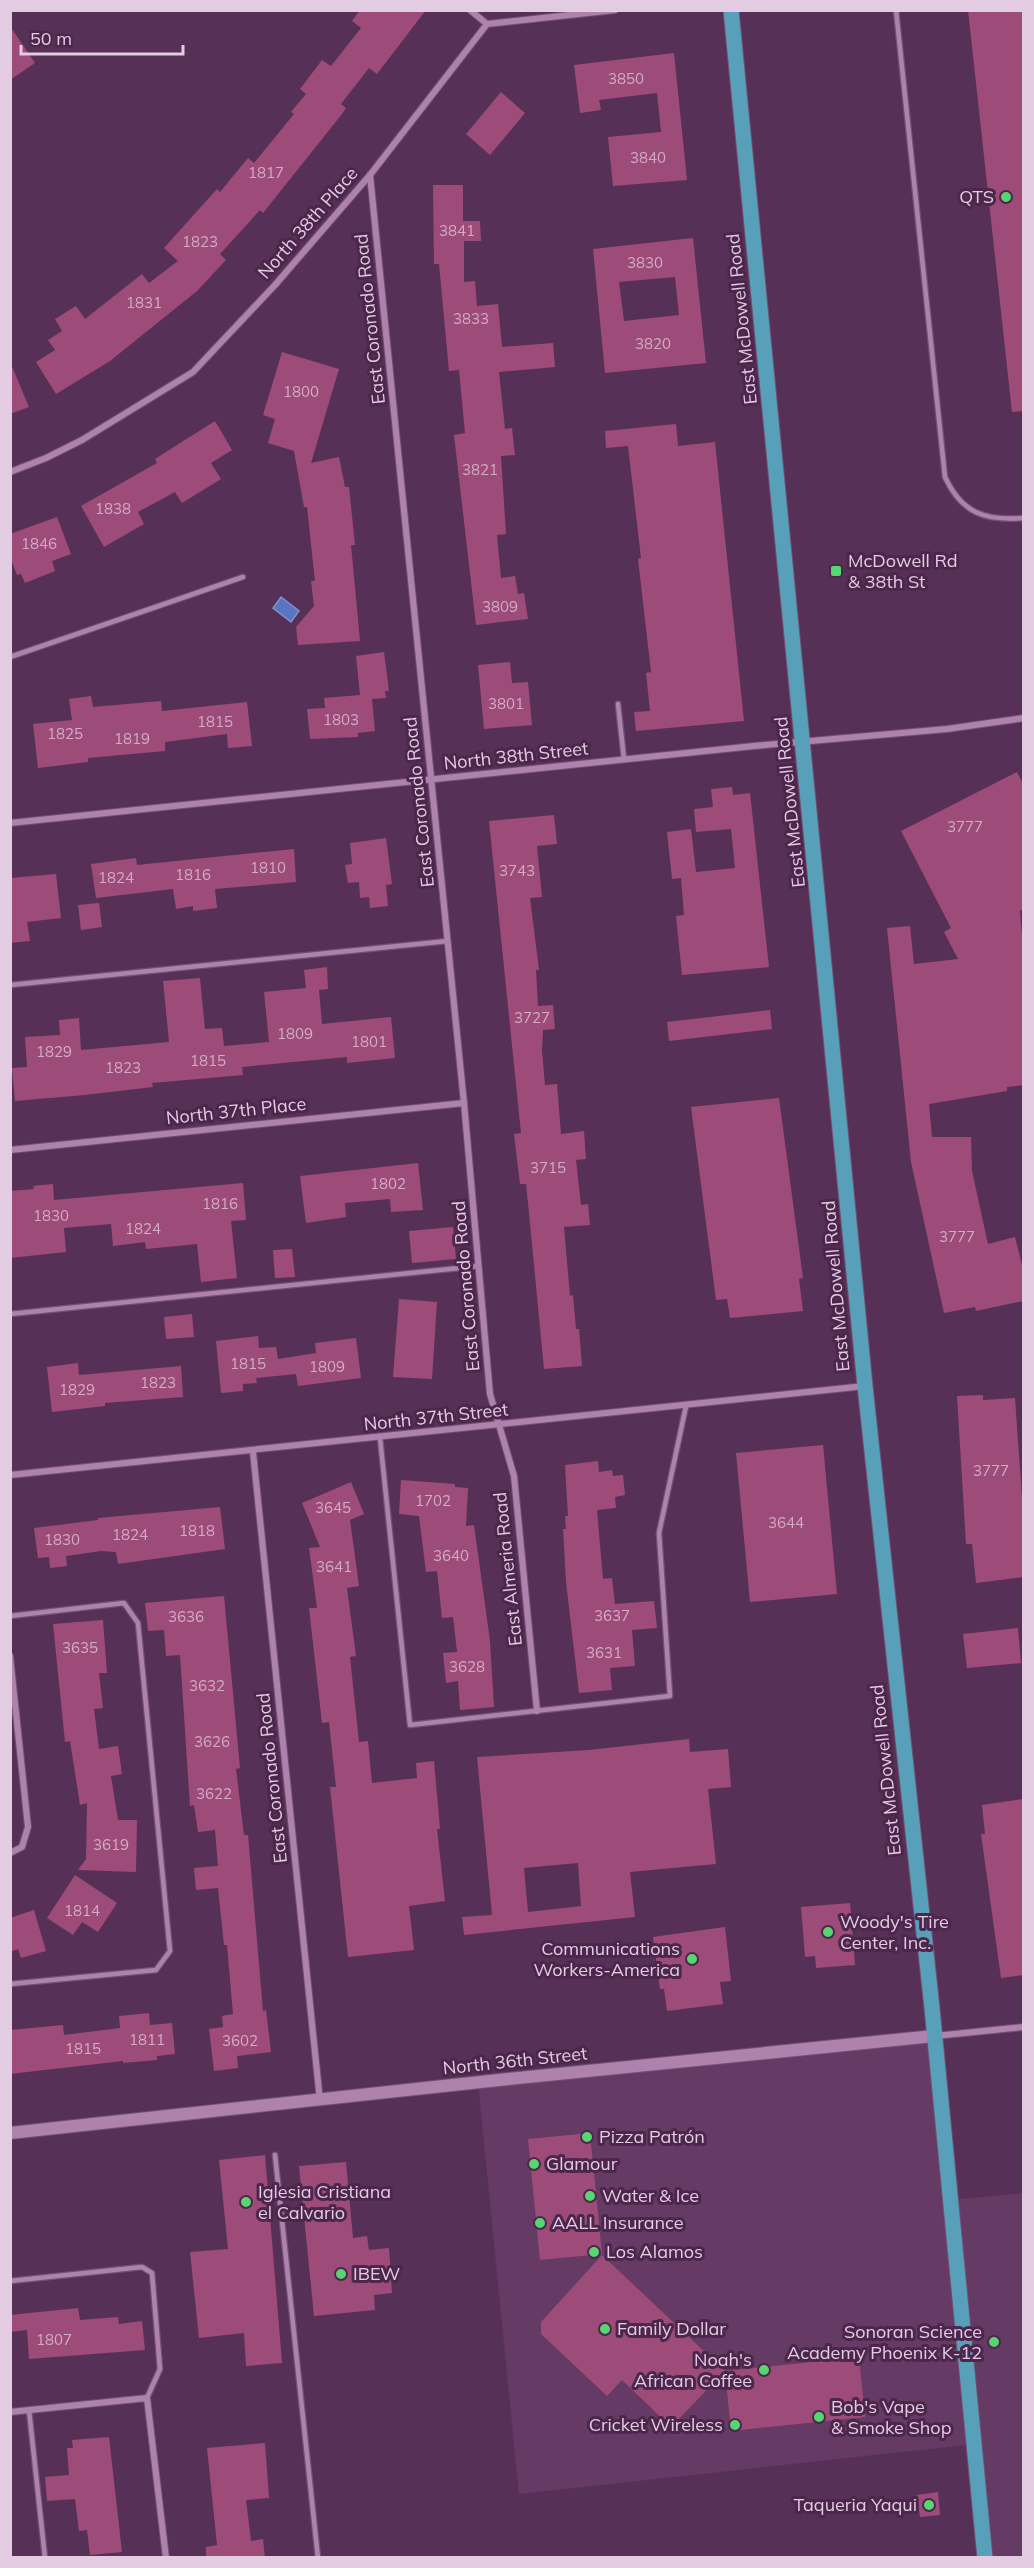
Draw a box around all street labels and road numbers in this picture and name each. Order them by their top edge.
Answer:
street label: North 38th Place [253,162,362,283]
street label: East McDowell Road [721,232,762,406]
street label: East Coronado Road [349,233,390,405]
street label: East McDowell Road [769,715,810,889]
street label: East Coronado Road [398,716,439,888]
street label: North 38th Street [443,736,589,775]
street label: North 37th Place [165,1092,307,1129]
street label: East Coronado Road [447,1200,484,1372]
street label: East McDowell Road [817,1200,854,1373]
street label: North 37th Street [363,1397,509,1436]
street label: East Almeria Road [488,1491,527,1647]
street label: East McDowell Road [865,1683,906,1857]
street label: East Coronado Road [251,1692,292,1864]
street label: North 36th Street [442,2041,588,2080]

